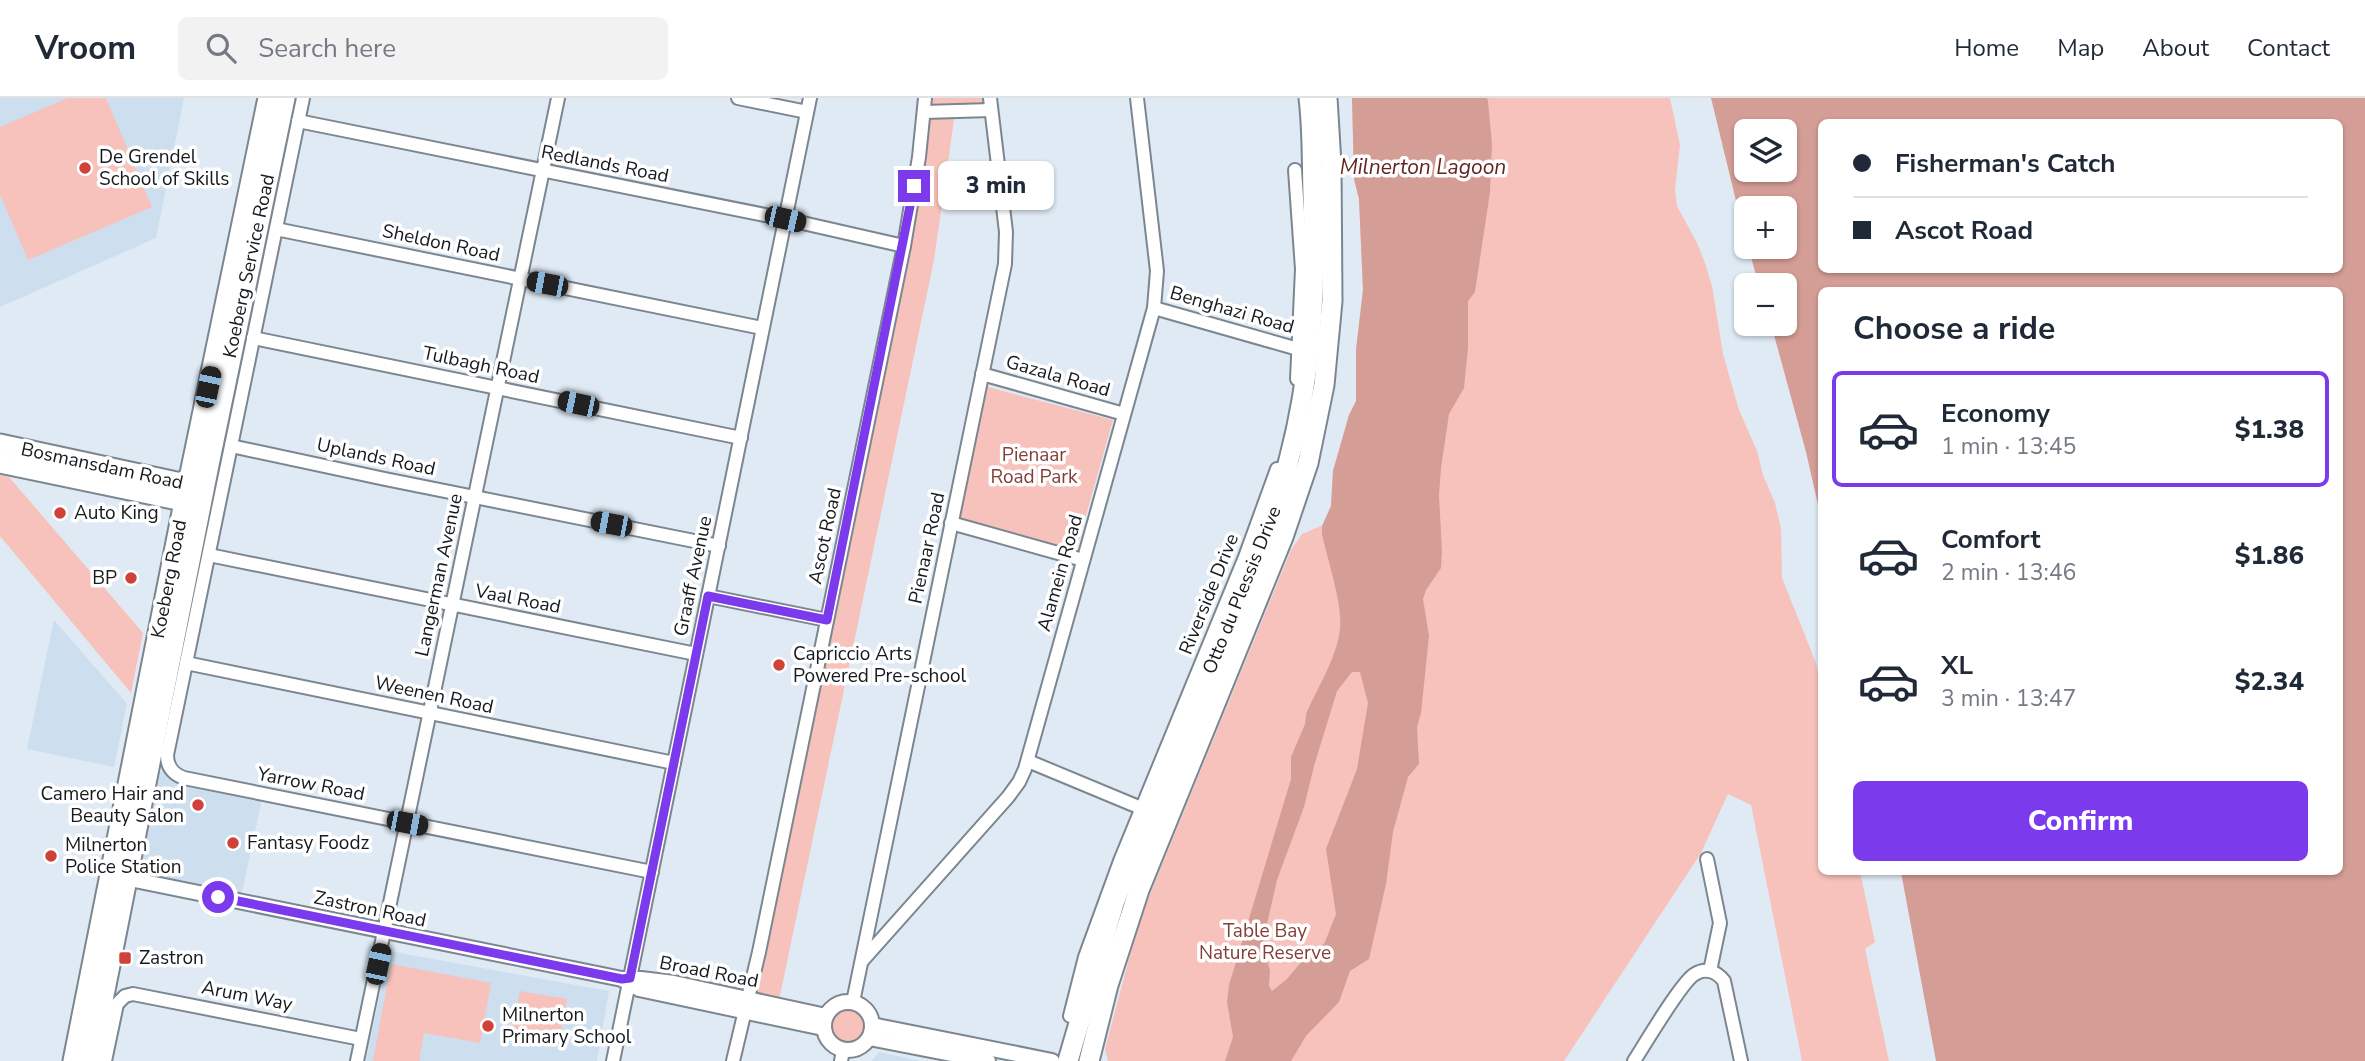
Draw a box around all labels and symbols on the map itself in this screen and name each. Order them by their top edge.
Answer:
street label: Redlands Road [539,139,671,189]
place label: De Grendel School of Skills [99,144,229,192]
water label: Milnerton Lagoon [1340,153,1506,181]
marker: De Grendel School of Skills [77,160,93,176]
callout: 3 min [939,162,1054,210]
route end [898,170,930,202]
street label: Koeberg Service Road [217,172,281,360]
car [763,204,808,234]
street label: Sheldon Road [380,218,502,268]
car [525,270,570,298]
street label: Benghazi Road [1167,280,1297,340]
street label: Tulbagh Road [420,340,542,390]
street label: Gazala Road [1003,349,1113,403]
car [194,364,223,410]
car [556,389,601,419]
street label: Uplands Road [314,432,438,482]
street label: Bosmansdam Road [18,436,186,496]
park label: Pienaar Road Park [990,442,1078,490]
street label: Ascot Road [802,486,848,586]
street label: Pienaar Road [902,490,952,606]
street label: Langerman Avenue [409,491,469,659]
place label: Auto King [74,500,159,526]
street label: Otto du Plessis Drive [1196,502,1288,678]
marker: Auto King [52,505,68,521]
car [589,510,634,538]
street label: Alamein Road [1031,512,1089,634]
street label: Graaff Avenue [668,513,718,639]
street label: Koeberg Road [145,517,193,641]
street label: Riverside Drive [1173,530,1245,658]
place label: BP [92,565,117,591]
marker: BP [123,570,139,586]
street label: Vaal Road [472,578,563,620]
place label: Capriccio Arts Powered Pre-school [793,641,967,689]
marker: Capriccio Arts Powered Pre-school [771,657,787,673]
street label: Weenen Road [372,670,496,720]
street label: Yarrow Road [254,761,367,807]
place label: Camero Hair and Beauty Salon [40,781,184,829]
marker: Camero Hair and Beauty Salon [190,797,206,813]
car [385,809,430,837]
place label: Fantasy Foodz [247,830,369,856]
place label: Milnerton Police Station [65,832,182,880]
marker: Fantasy Foodz [225,835,241,851]
marker: Milnerton Police Station [43,848,59,864]
route start [202,881,234,913]
street label: Zastron Road [312,884,428,934]
park label: Table Bay Nature Reserve [1199,918,1331,966]
car [364,941,393,987]
place label: Zastron [139,945,204,971]
marker: Zastron [117,950,133,966]
street label: Broad Road [657,950,761,994]
street label: Arum Way [199,974,295,1018]
place label: Milnerton Primary School [502,1002,632,1050]
marker: Milnerton Primary School [480,1018,496,1034]

